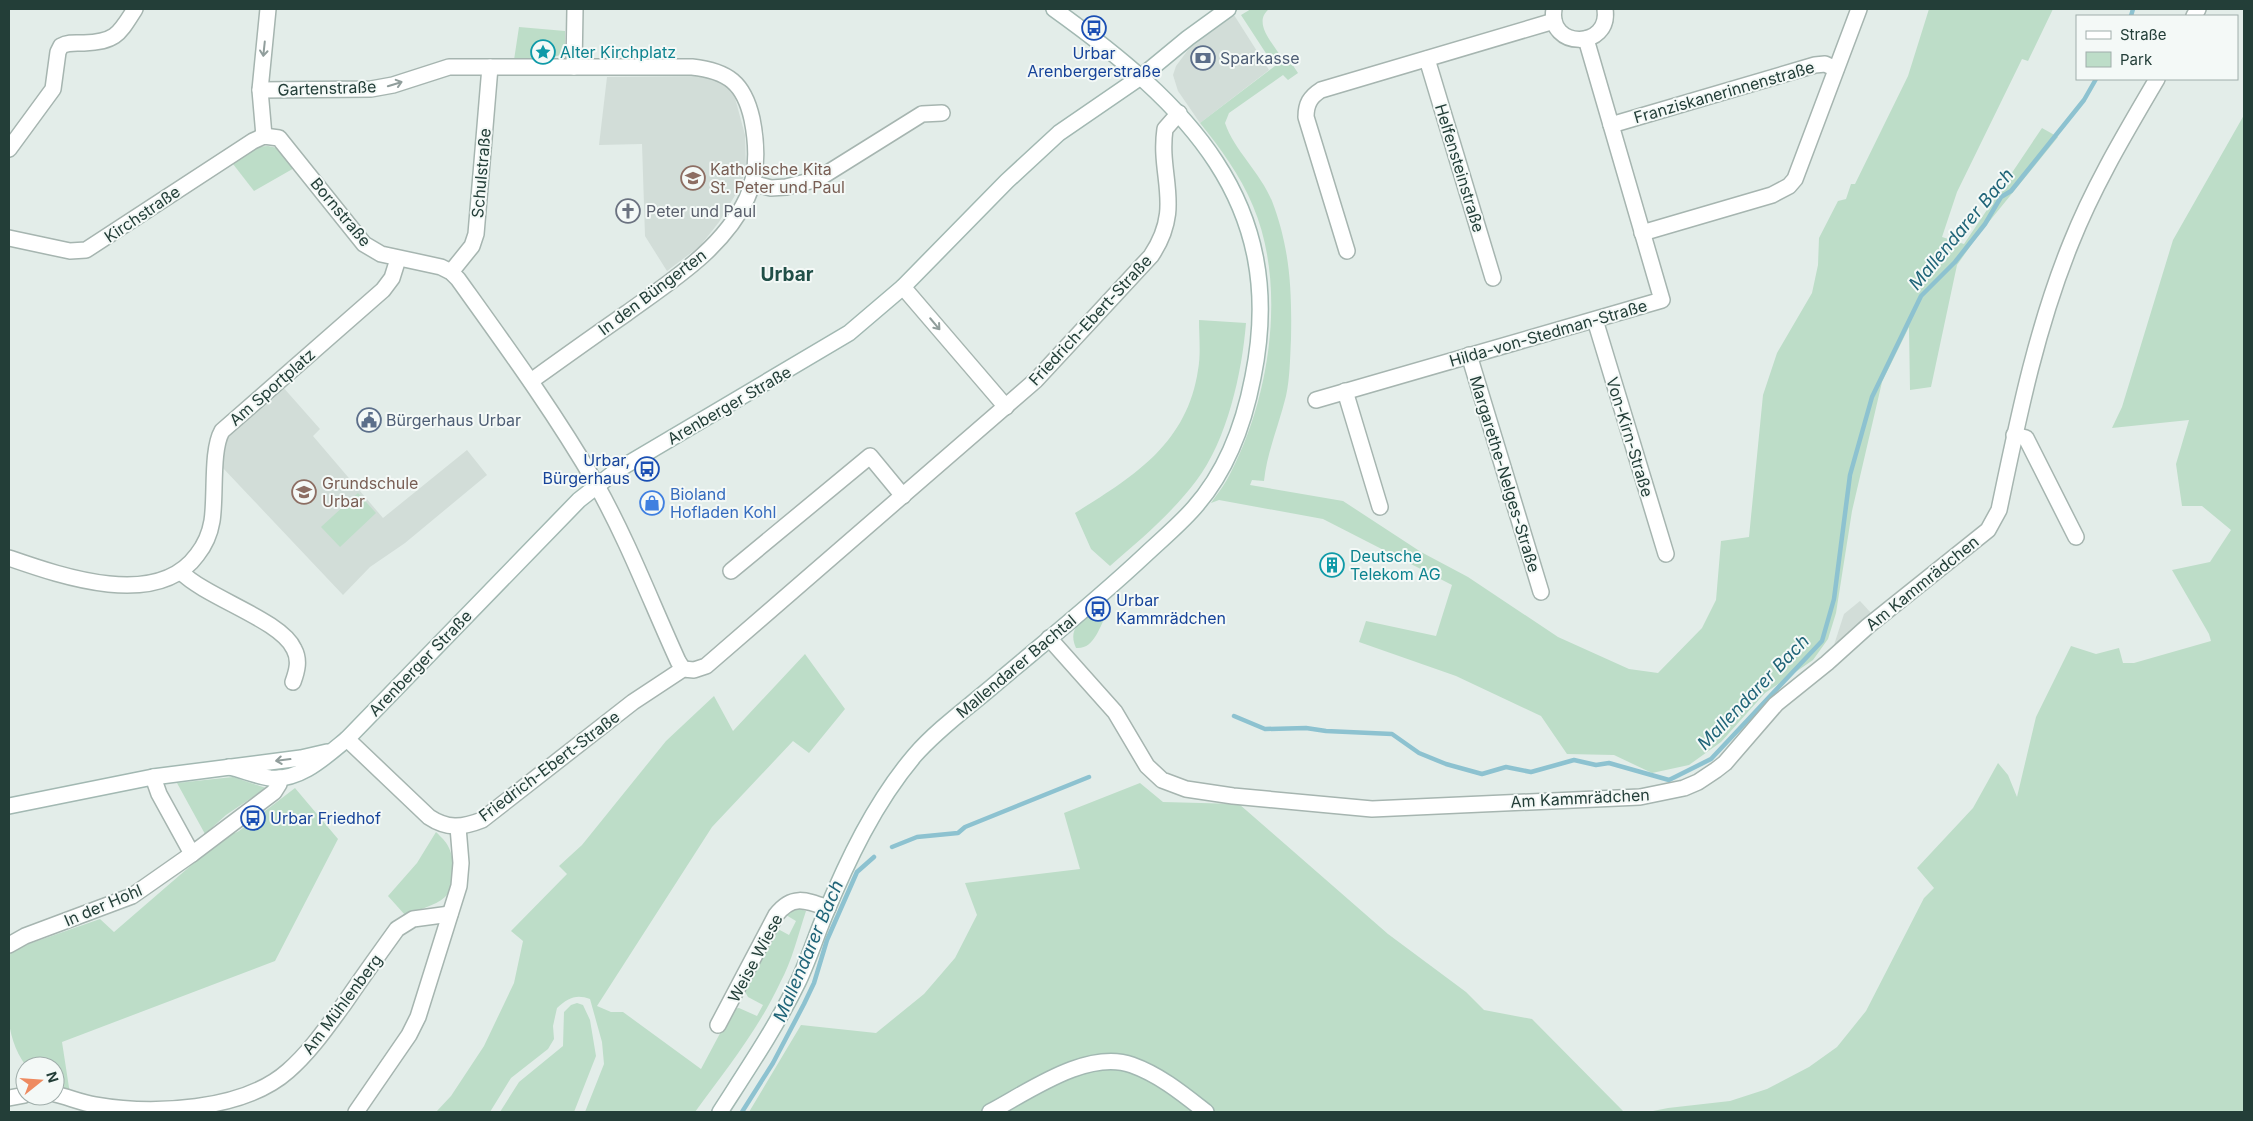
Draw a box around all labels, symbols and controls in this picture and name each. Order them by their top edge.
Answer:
bus stop icon: Urbar Arenbergerstraße [1081,15,1107,41]
legend [2076,15,2238,80]
text: Straße [2120,25,2167,44]
place icon: Alter Kirchplatz [530,39,556,65]
one-way arrow [259,41,268,57]
place label: Alter Kirchplatz [560,42,676,62]
place label: Urbar Arenbergerstraße [1027,43,1161,81]
bank icon: Sparkasse [1190,45,1216,71]
place label: Sparkasse [1220,48,1299,68]
text: Park [2120,50,2153,69]
street label: Franziskanerinnenstraße [1631,57,1817,127]
street label: Gartenstraße [277,76,377,100]
one-way arrow [387,78,403,88]
street label: Helfensteinstraße [1431,101,1489,235]
street label: Schulstraße [467,127,495,219]
place label: Katholische Kita St. Peter und Paul [710,159,845,197]
water label: Mallendarer Bach [1904,164,2018,294]
school or university icon: Katholische Kita St. Peter und Paul [680,165,706,191]
street label: Bornstraße [306,174,376,250]
street label: Kirchstraße [100,181,184,247]
church icon: Peter und Paul [615,198,641,224]
place label: Peter und Paul [646,201,756,221]
street label: In den Büngerten [594,245,710,339]
street label: Friedrich-Ebert-Straße [1024,251,1156,389]
district label: Urbar [761,263,814,286]
street label: Hilda-von-Stedman-Straße [1447,295,1649,371]
one-way arrow [929,317,940,330]
street label: Am Sportplatz [225,344,319,430]
street label: Arenberger Straße [663,361,795,449]
street label: Margarethe-Nelges-Straße [1466,373,1544,575]
street label: Von-Kirn-Straße [1602,375,1658,499]
public building icon: Bürgerhaus Urbar [356,407,382,433]
place label: Bürgerhaus Urbar [386,410,521,430]
place label: Urbar, Bürgerhaus [543,450,630,488]
bus stop icon: Urbar, Bürgerhaus [634,456,660,482]
place label: Grundschule Urbar [322,473,418,511]
school or university icon: Grundschule Urbar [291,479,317,505]
place label: Bioland Hofladen Kohl [670,484,776,522]
shop icon: Bioland Hofladen Kohl [639,490,665,516]
street label: Am Kammrädchen [1861,531,1983,635]
place label: Deutsche Telekom AG [1350,546,1441,584]
building icon: Deutsche Telekom AG [1319,552,1345,578]
place label: Urbar Kammrädchen [1116,590,1226,628]
bus stop icon: Urbar Kammrädchen [1085,596,1111,622]
street label: Arenberger Straße [364,606,476,720]
street label: Mallendarer Bachtal [952,610,1080,722]
water label: Mallendarer Bach [1693,630,1813,754]
street label: Friedrich-Ebert-Straße [475,706,623,826]
one-way arrow [275,755,291,765]
street label: Am Kammrädchen [1510,784,1650,812]
bus stop icon: Urbar Friedhof [240,805,266,831]
place label: Urbar Friedhof [270,808,381,828]
water label: Mallendarer Bach [769,877,847,1025]
street label: In der Hohl [61,880,145,930]
street label: Weise Wiese [723,910,787,1006]
street label: Am Mühlenberg [298,950,386,1058]
north arrow [15,1056,65,1106]
text: N [43,1069,63,1085]

